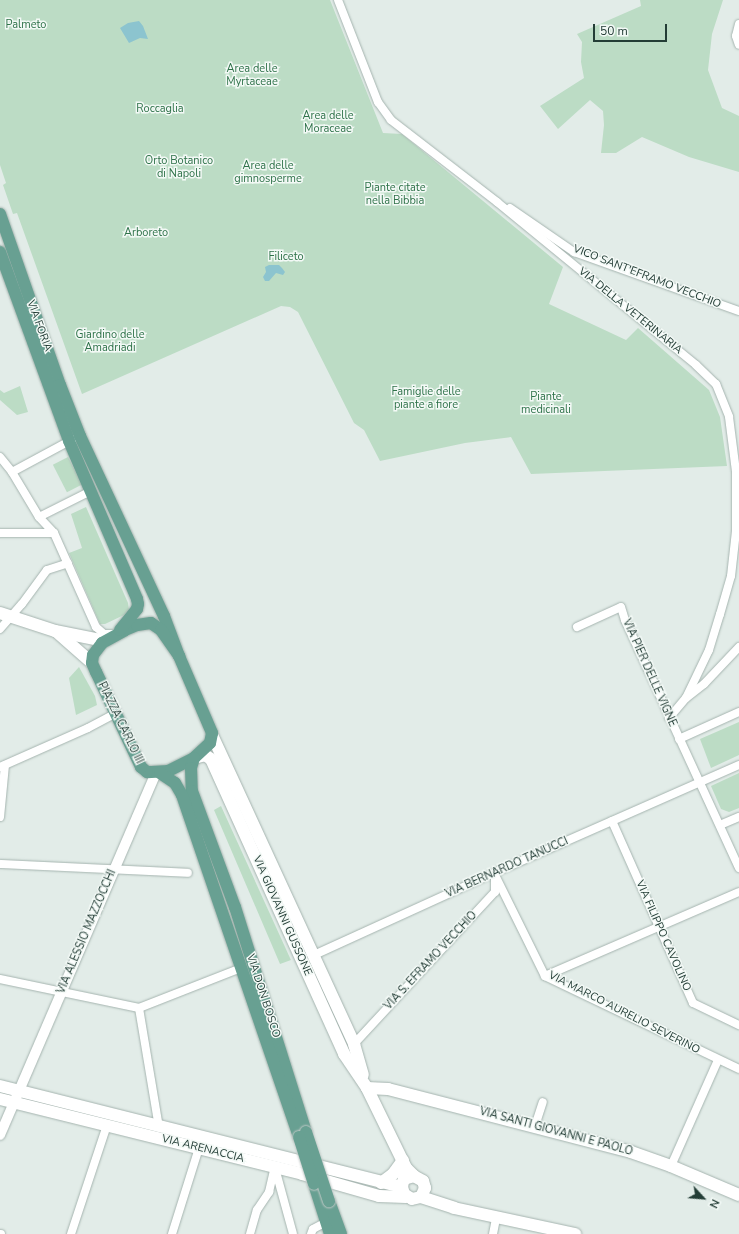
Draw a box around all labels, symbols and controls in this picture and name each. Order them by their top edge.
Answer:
scale bar [595,16,669,42]
park label: Palmeto [6,18,46,32]
text: 50 m [600,23,628,39]
park label: Area delle Myrtaceae [226,63,278,89]
park label: Roccaglia [136,102,184,116]
park label: Area delle Moraceae [303,110,353,136]
park label: Orto Botanico di Napoli [145,155,213,181]
park label: Area delle gimnosperme [234,160,302,186]
park label: Piante citate nella Bibbia [364,182,426,208]
park label: Arboreto [124,226,168,240]
street label: VICO SANT'EFRAMO VECCHIO [571,243,723,311]
park label: Filiceto [268,250,304,264]
street label: VIA DELLA VETERINARIA [575,265,685,357]
street label: VIA FORIA [24,299,54,353]
park label: Giardino delle Amadriadi [76,329,144,355]
park label: Famiglie delle piante a fiore [391,386,461,412]
park label: Piante medicinali [521,391,571,417]
street label: VIA PIER DELLE VIGNE [619,617,679,729]
street label: PIAZZA CARLO III [95,680,145,766]
street label: VIA BERNARDO TANUCCI [444,835,570,901]
street label: VIA GIOVANNI GUSSONE [250,854,314,978]
street label: VIA ALESSIO MAZZOCCHI [55,868,119,996]
street label: VIA FILIPPO CAVOLINO [633,879,693,993]
street label: VIA S. EFRAMO VECCHIO [382,909,480,1013]
street label: VIA DON BOSCO [243,953,283,1039]
street label: VIA MARCO AURELIO SEVERINO [546,969,702,1057]
street label: VIA SANTI GIOVANNI E PAOLO [478,1105,634,1159]
street label: VIA ARENACCIA [160,1132,246,1166]
north arrow [683,1178,723,1218]
text: N [706,1196,723,1210]

